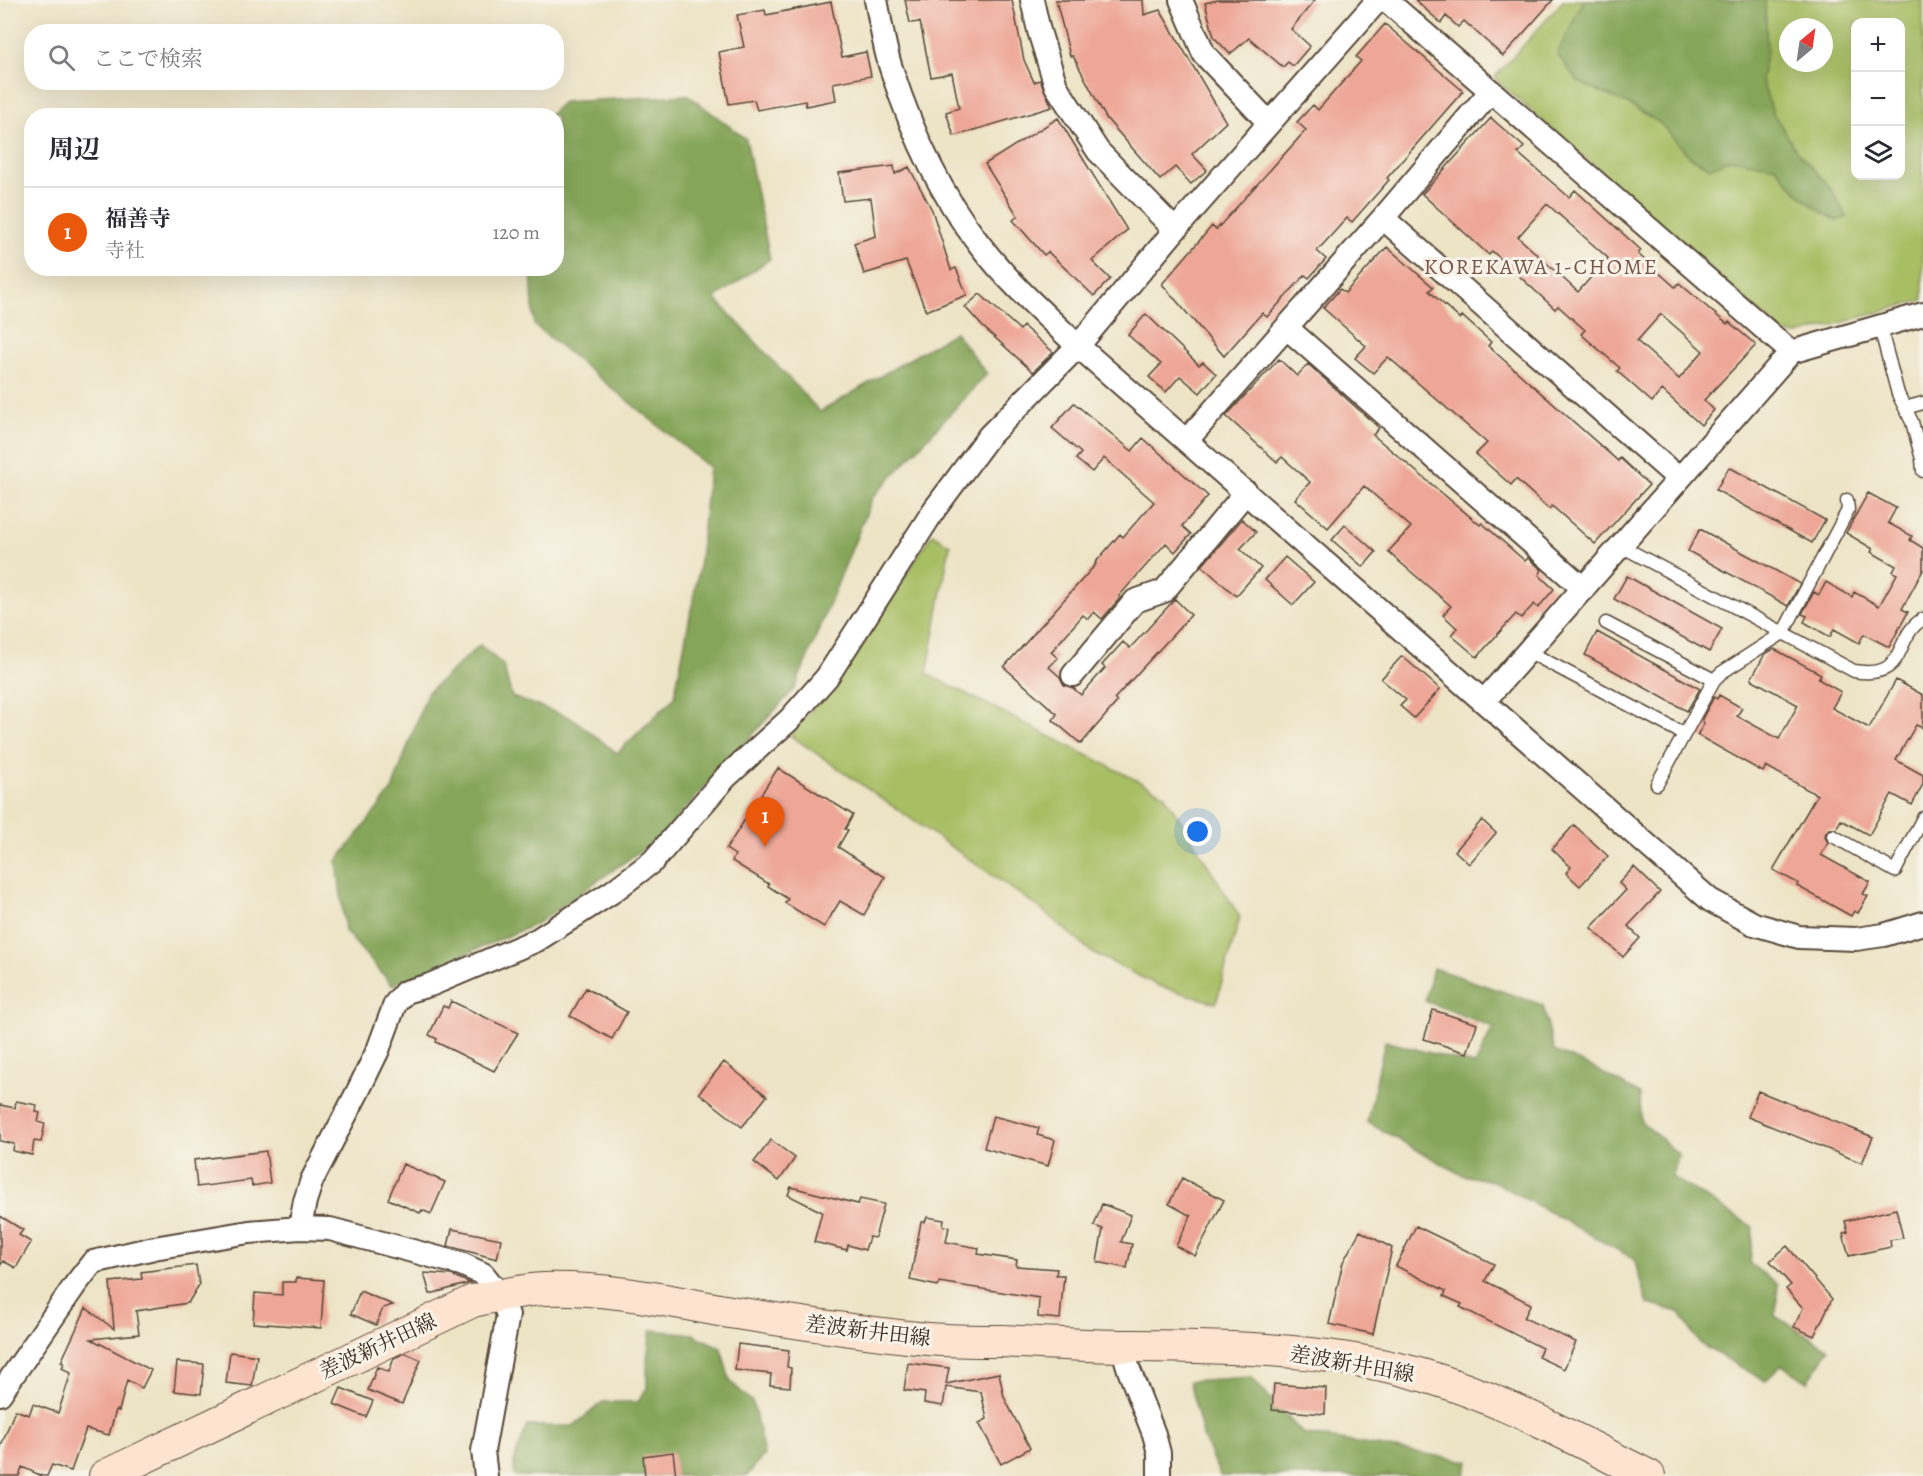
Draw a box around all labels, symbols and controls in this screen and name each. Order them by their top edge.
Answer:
north arrow [1779,18,1833,72]
map controls [1851,18,1905,180]
button: + [1851,18,1905,72]
search box [24,24,564,90]
icon: search [45,41,78,74]
text: ここで検索 [93,44,203,74]
button: − [1851,72,1905,126]
button: layers [1851,126,1905,180]
text: 周辺 [48,132,100,167]
text: 福善寺 [105,204,171,234]
text: 1 [64,219,71,246]
text: 120 m [492,219,540,246]
text: 寺社 [105,237,145,264]
district label: KOREKAWA 1-CHOME [1424,252,1658,282]
pin: 1 [746,798,784,847]
your location [1183,817,1212,846]
street label: 差波新井田線 [315,1307,441,1385]
street label: 差波新井田線 [804,1309,932,1353]
street label: 差波新井田線 [1288,1339,1416,1389]

